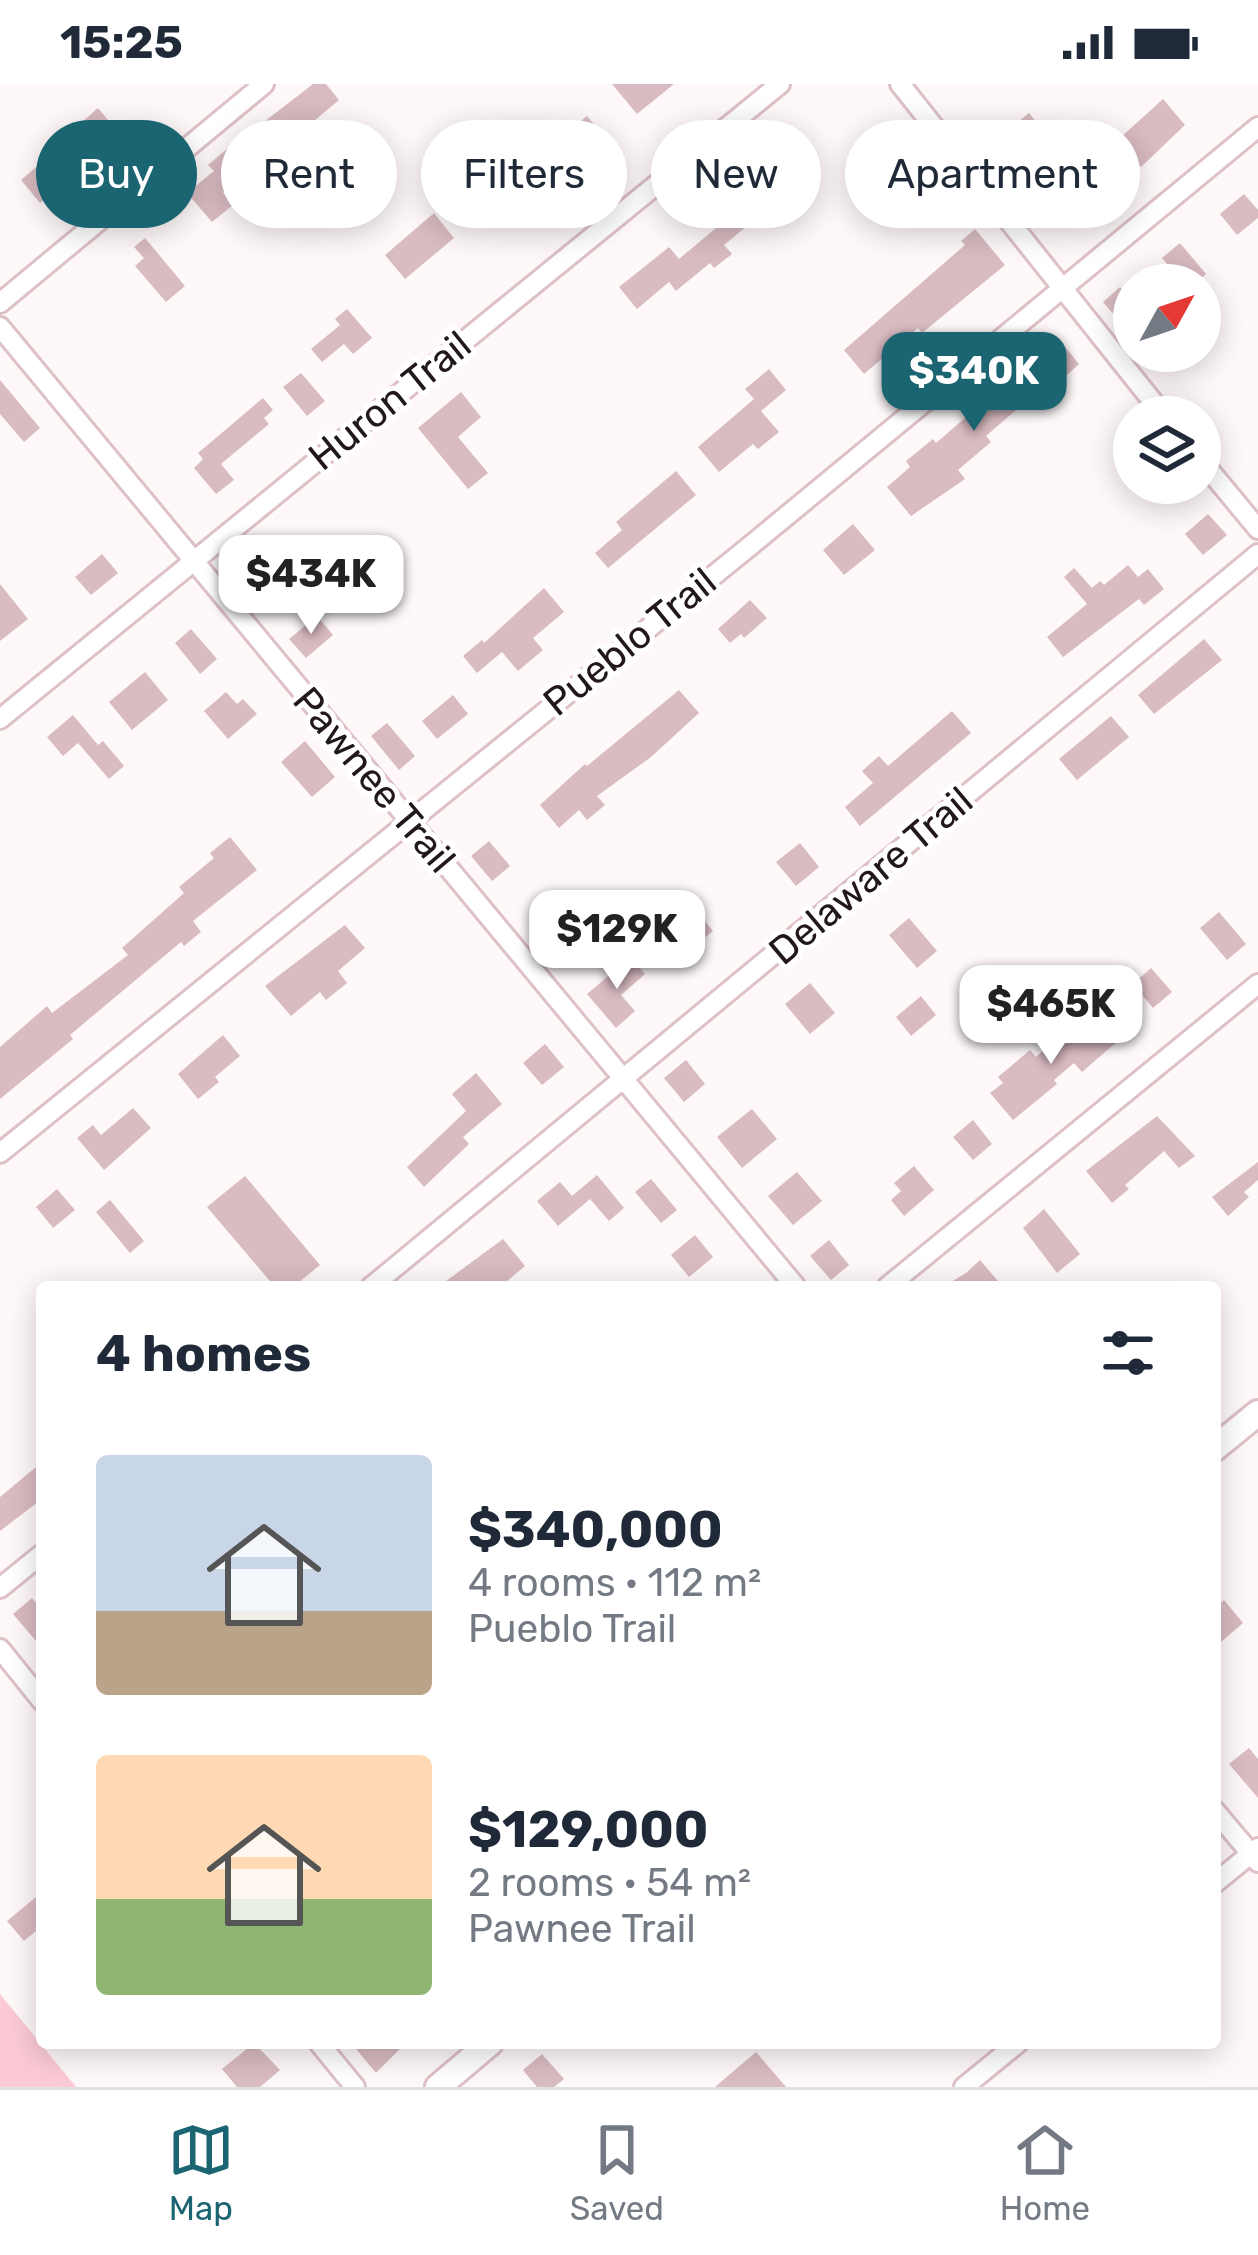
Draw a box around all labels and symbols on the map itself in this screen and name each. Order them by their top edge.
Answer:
north arrow [1113,264,1221,372]
street label: Huron Trail [300,322,480,480]
pin: $340K [890,332,1058,434]
pin: $434K [227,535,395,637]
street label: Pueblo Trail [535,559,725,725]
street label: Pawnee Trail [283,678,465,882]
street label: Delaware Trail [760,778,982,974]
pin: $129K [533,890,701,992]
pin: $465K [967,965,1135,1067]

